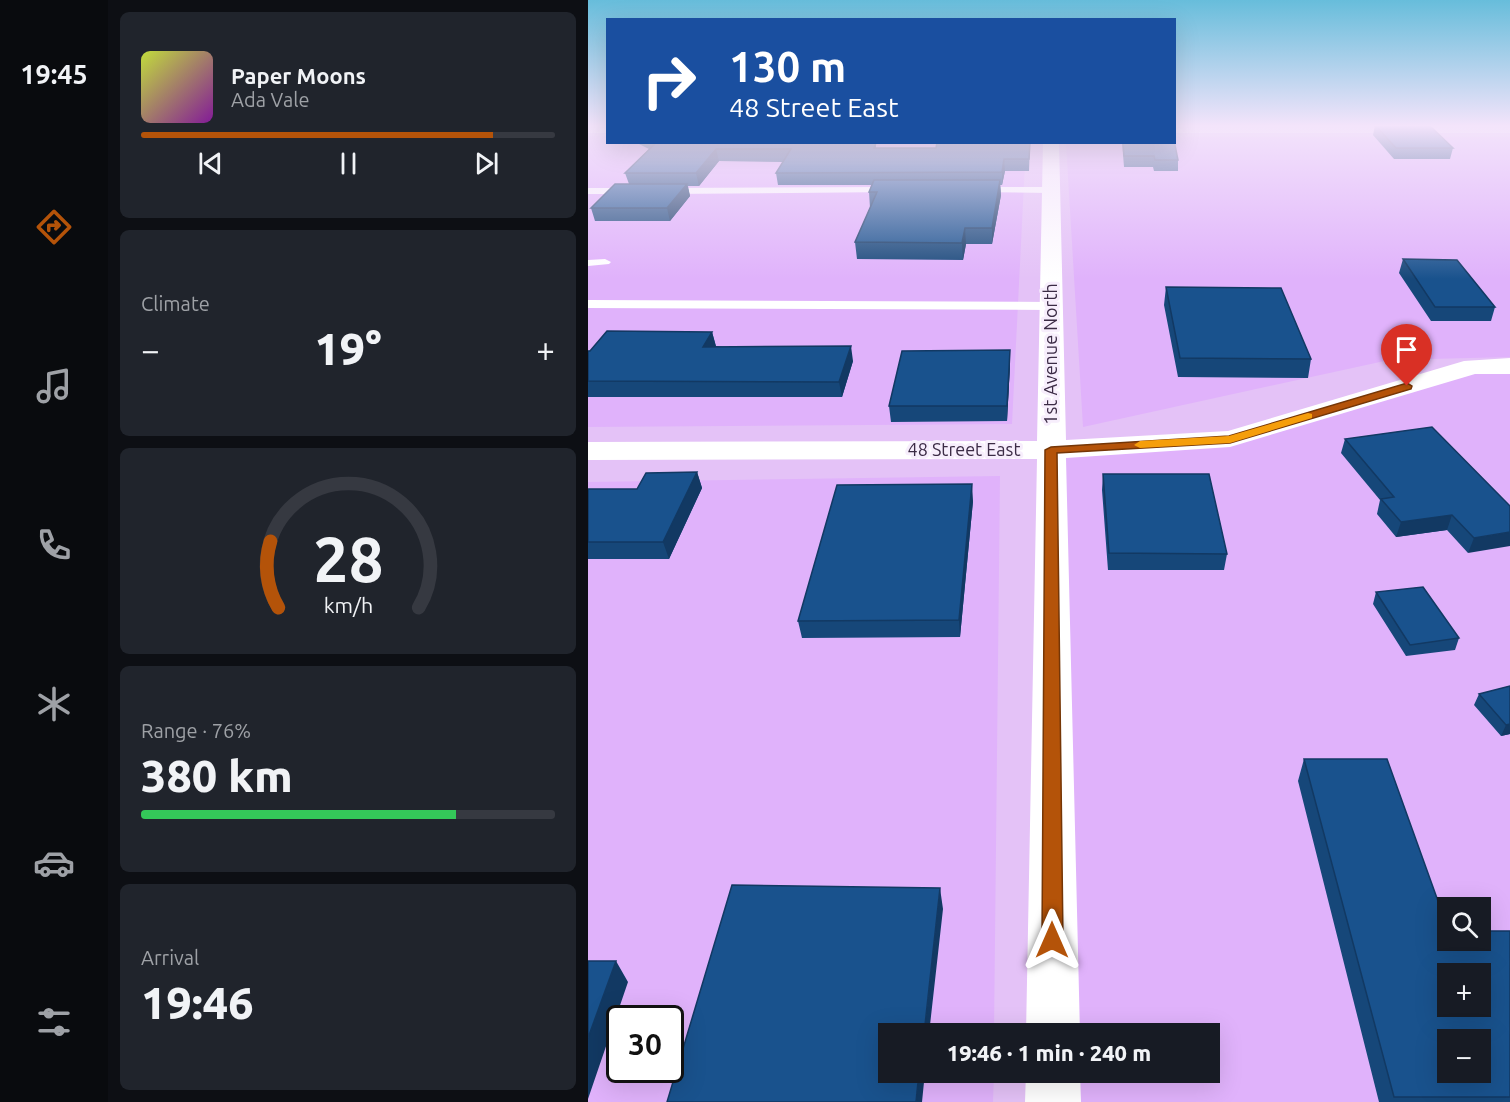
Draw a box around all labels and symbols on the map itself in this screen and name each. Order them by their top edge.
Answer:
street label: 1st Avenue North [1040,283,1060,425]
pin [1381,324,1432,386]
street label: 48 Street East [907,439,1021,459]
position arrow [1020,908,1084,972]
speed limit sign: 30 [606,1005,684,1083]

